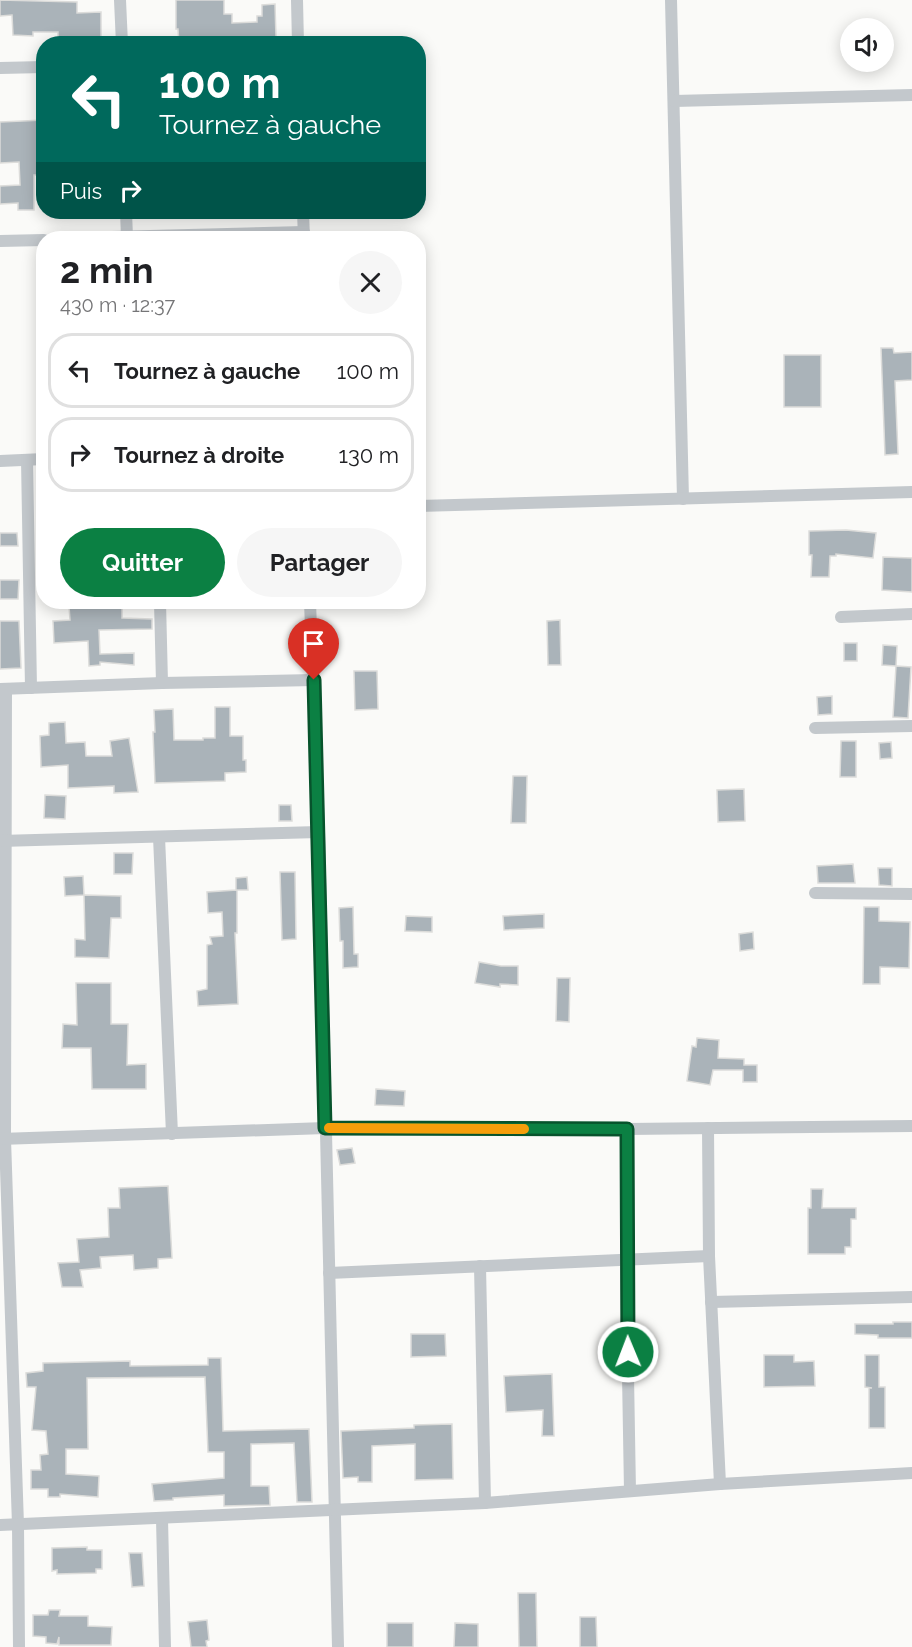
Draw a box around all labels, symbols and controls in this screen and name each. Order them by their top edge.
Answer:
map controls [840,18,894,72]
button: sound [840,18,894,72]
text: 100 m [159,59,281,108]
icon: left [60,60,138,138]
text: Tournez à gauche [159,109,381,140]
icon: right [114,174,147,207]
text: Puis [60,178,102,204]
text: 2 min [60,249,153,291]
button: close [339,251,402,314]
text: 430 m · 12:37 [60,293,175,317]
icon: left [63,354,96,387]
text: Tournez à gauche [114,358,300,384]
text: 100 m [337,358,399,384]
icon: right [63,438,96,471]
text: Tournez à droite [114,442,284,468]
text: 130 m [339,442,399,468]
button: Quitter [60,528,225,597]
button: Partager [237,528,402,597]
pin [288,618,339,680]
icon: arrive [297,627,330,660]
position arrow [596,1320,660,1384]

